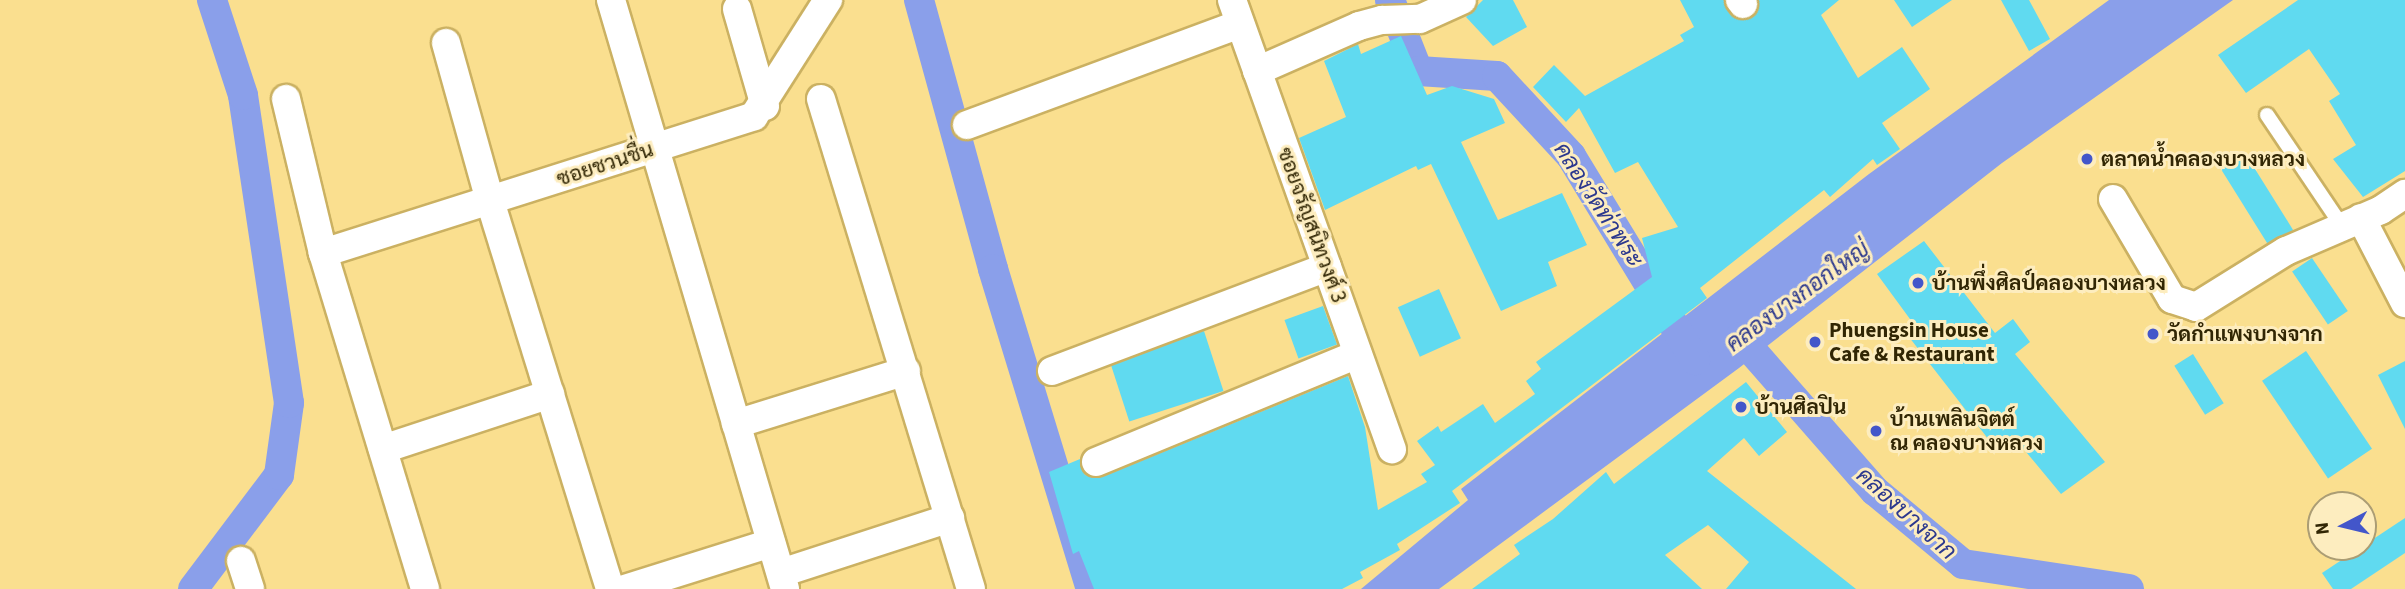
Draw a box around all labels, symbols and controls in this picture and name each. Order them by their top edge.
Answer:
street label: ซอยชวนชื่น [553,137,657,191]
water label: คลองวัดท่าพระ [1548,138,1648,272]
street label: ซอยจรัญสนิทวงศ์ 3 [1272,144,1352,306]
place label: ตลาดน้ำคลองบางหลวง [2101,146,2305,172]
marker: ตลาดน้ำคลองบางหลวง [2079,151,2095,167]
water label: คลองบางกอกใหญ่ [1721,236,1875,358]
place label: บ้านพึ่งศิลป์คลองบางหลวง [1932,270,2166,296]
marker: บ้านพึ่งศิลป์คลองบางหลวง [1910,275,1926,291]
place label: Phuengsin House Cafe & Restaurant [1829,317,1994,367]
place label: วัดกำแพงบางจาก [2167,321,2323,347]
marker: วัดกำแพงบางจาก [2145,326,2161,342]
marker: Phuengsin House Cafe & Restaurant [1807,334,1823,350]
place label: บ้านศิลปิน [1755,394,1846,420]
marker: บ้านศิลปิน [1733,399,1749,415]
place label: บ้านเพลินจิตต์ ณ คลองบางหลวง [1890,406,2043,456]
marker: บ้านเพลินจิตต์ ณ คลองบางหลวง [1868,423,1884,439]
water label: คลองบางจาก [1850,462,1962,566]
north arrow [2307,491,2377,561]
text: N [2308,520,2337,536]

